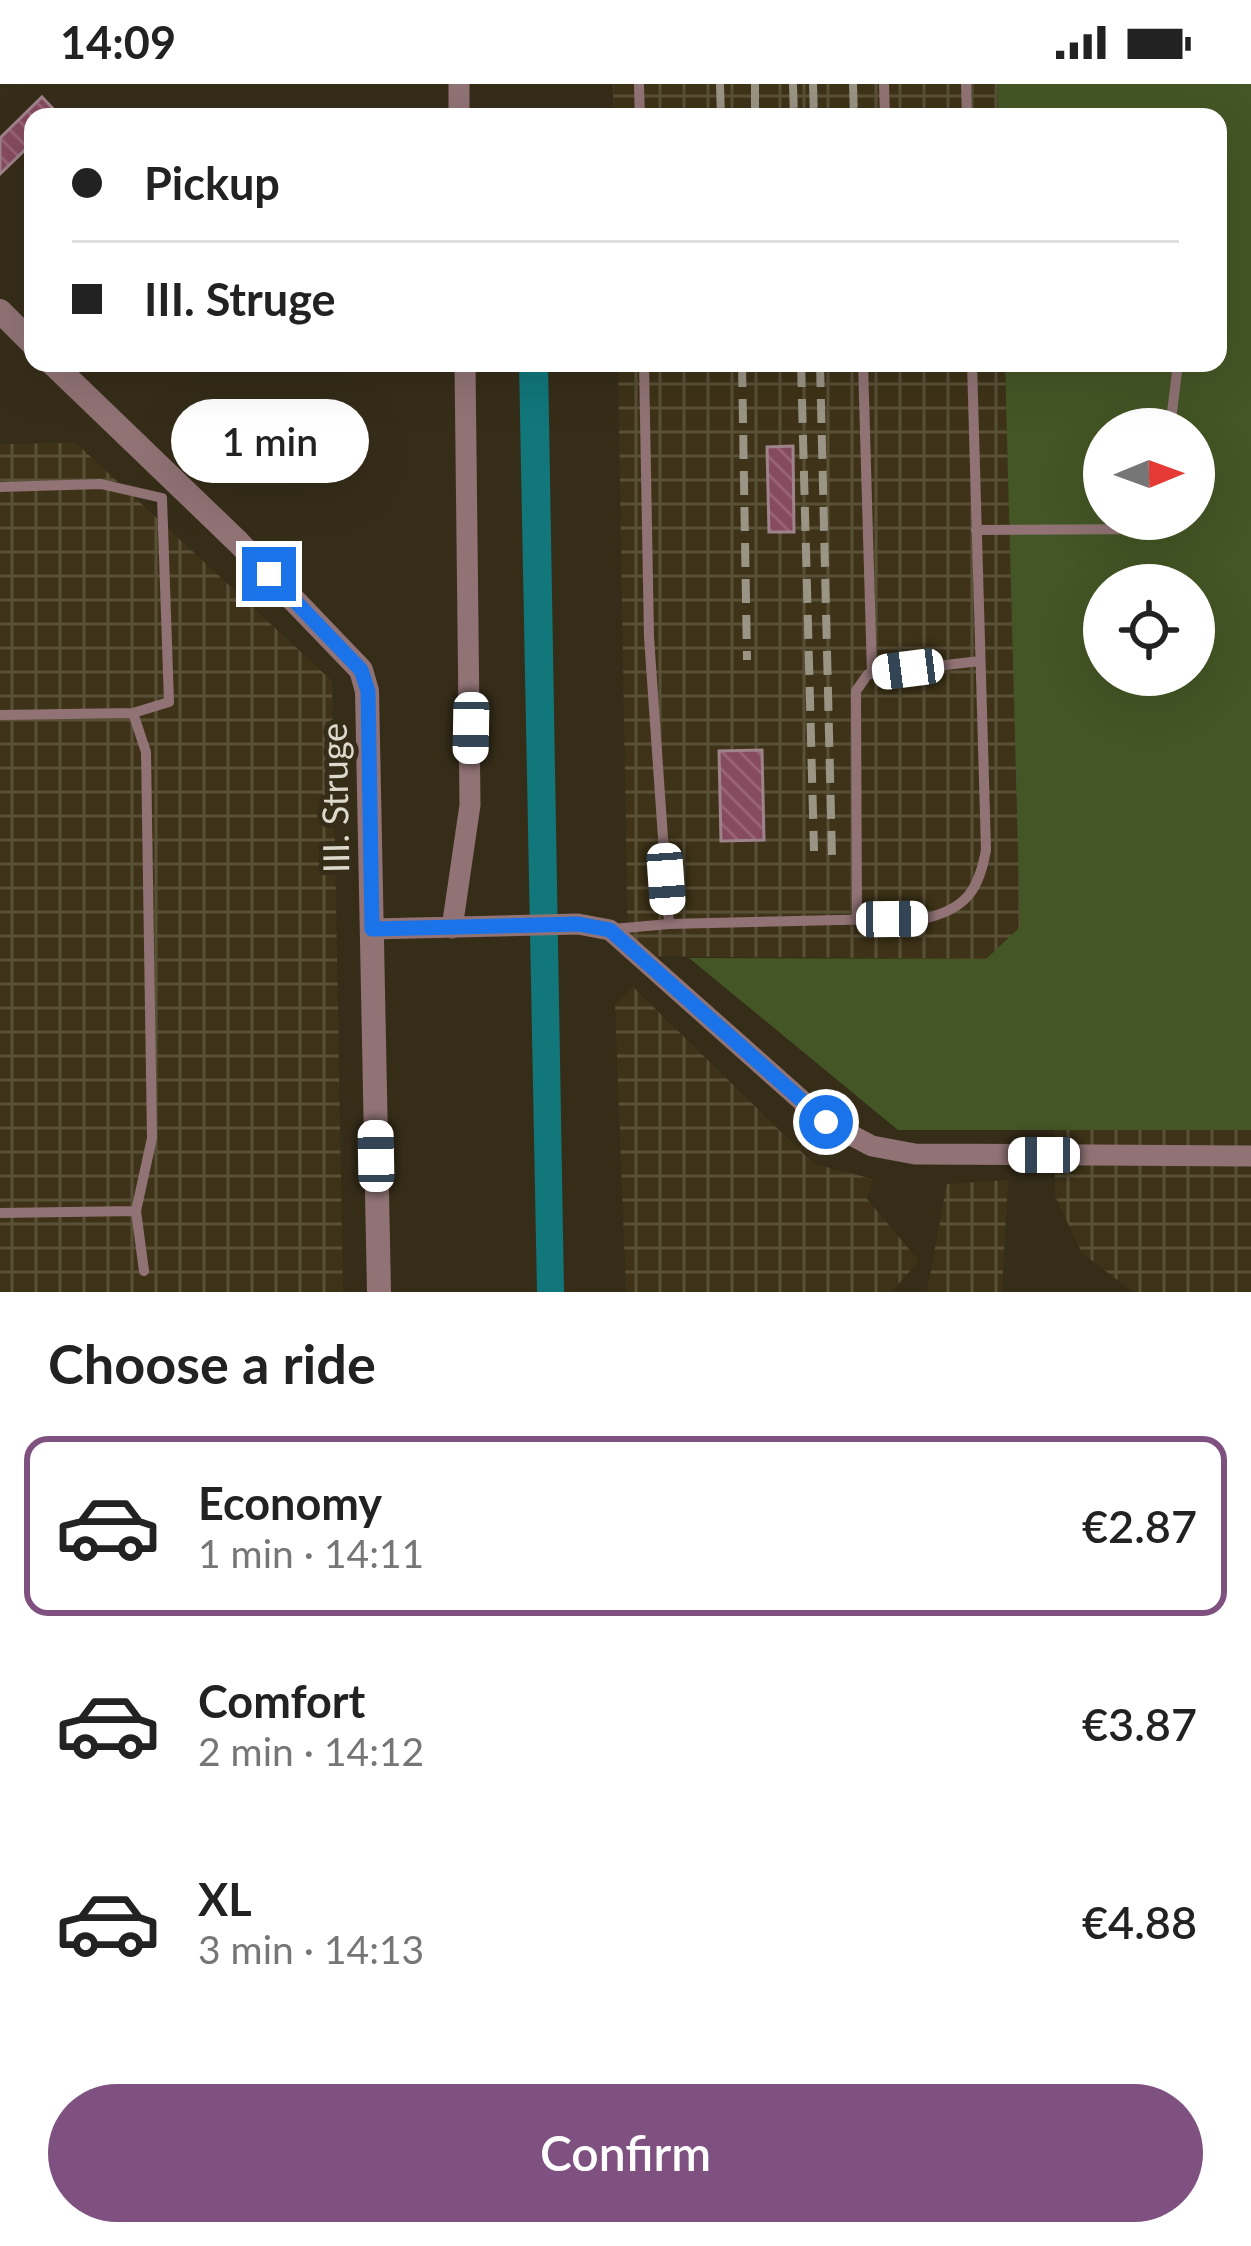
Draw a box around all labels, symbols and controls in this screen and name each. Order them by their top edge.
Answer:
text: 14:09 [60,15,176,69]
text: Pickup [144,156,280,210]
text: III. Struge [144,272,336,326]
callout: 1 min [170,400,368,484]
north arrow [1083,408,1215,540]
map controls [1083,408,1215,696]
text: 1 min [222,418,318,464]
route end [242,547,296,601]
button: locate [1083,564,1215,696]
car [870,647,946,691]
car [452,692,490,764]
street label: III. Struge [311,723,357,873]
car [646,842,686,916]
car [856,900,928,938]
route start [799,1095,853,1149]
car [357,1120,395,1192]
car [1008,1137,1080,1173]
text: Choose a ride [48,1331,376,1396]
icon: car [54,1472,162,1580]
text: Economy [198,1476,382,1530]
text: €2.87 [1082,1499,1197,1553]
text: 1 min · 14:11 [198,1530,424,1576]
icon: car [54,1670,162,1778]
text: Comfort [198,1674,365,1728]
text: €3.87 [1082,1697,1197,1751]
text: 2 min · 14:12 [198,1728,424,1774]
icon: car [54,1868,162,1976]
text: XL [198,1872,252,1926]
text: €4.88 [1082,1895,1197,1949]
text: 3 min · 14:13 [198,1926,424,1972]
button: Confirm [48,2084,1203,2222]

